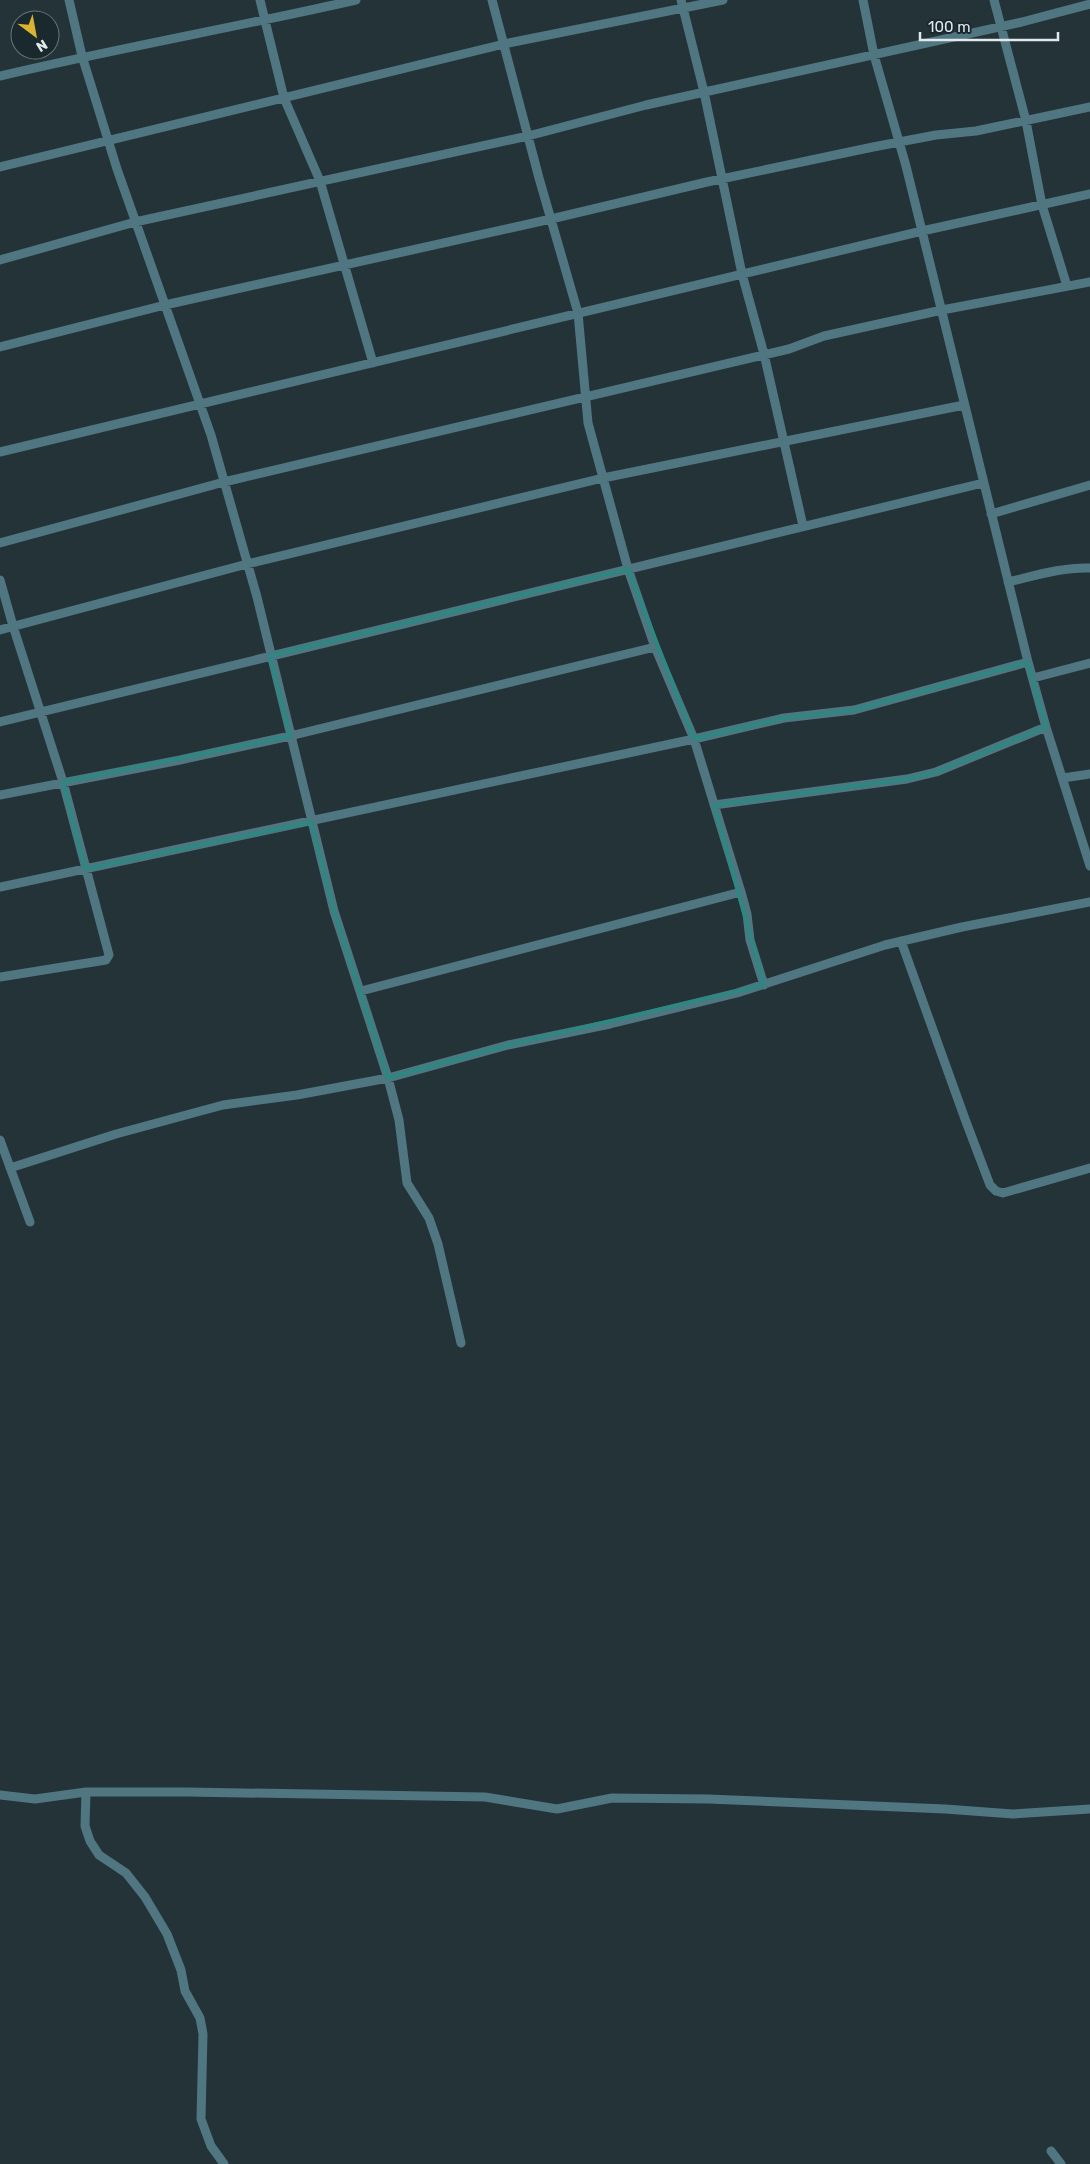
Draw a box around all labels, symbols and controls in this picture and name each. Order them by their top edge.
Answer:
north arrow [10,10,60,60]
scale bar [920,10,1058,42]
text: 100 m [928,18,970,36]
text: N [33,36,50,55]

